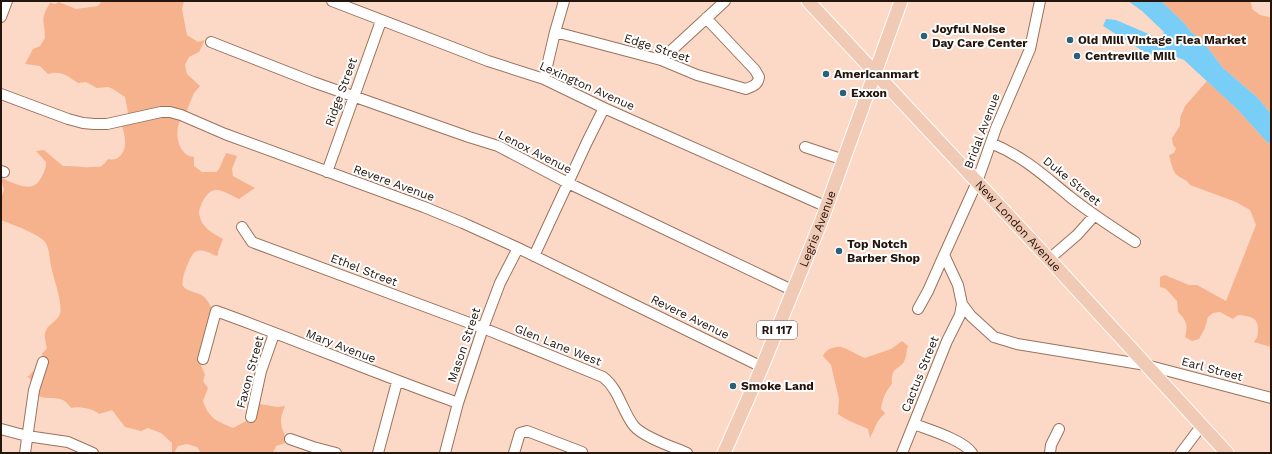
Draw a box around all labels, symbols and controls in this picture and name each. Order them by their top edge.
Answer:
place label: Joyful Noise Day Care Center [932,22,1028,50]
street label: Edge Street [622,31,692,65]
marker: Joyful Noise Day Care Center [919,31,929,41]
place label: Old Mill Vintage Flea Market [1078,33,1247,47]
marker: Old Mill Vintage Flea Market [1065,35,1075,45]
place label: Centreville Mill [1085,49,1175,63]
marker: Centreville Mill [1072,51,1082,61]
street label: Ridge Street [322,56,360,128]
street label: Lexington Avenue [537,59,637,113]
place label: Americanmart [834,67,919,81]
marker: Americanmart [821,69,831,79]
place label: Exxon [851,86,887,100]
marker: Exxon [838,88,848,98]
street label: Bridal Avenue [961,91,1003,171]
street label: Lenox Avenue [496,127,574,177]
street label: Duke Street [1040,154,1104,208]
street label: Revere Avenue [351,162,437,204]
street label: New London Avenue [972,178,1064,275]
street label: Legris Avenue [796,189,839,269]
place label: Top Notch Barber Shop [847,237,921,265]
marker: Top Notch Barber Shop [834,246,844,256]
street label: Ethel Street [329,251,399,289]
street label: Revere Avenue [649,292,732,342]
street label: Mason Street [445,306,483,384]
street label: Glen Lane West [513,321,603,369]
road number: RI 117 [757,321,797,339]
street label: Mary Avenue [304,326,378,366]
street label: Faxon Street [234,334,266,410]
street label: Cactus Street [898,334,942,414]
street label: Earl Street [1180,354,1244,384]
place label: Smoke Land [741,379,814,393]
marker: Smoke Land [728,381,738,391]

